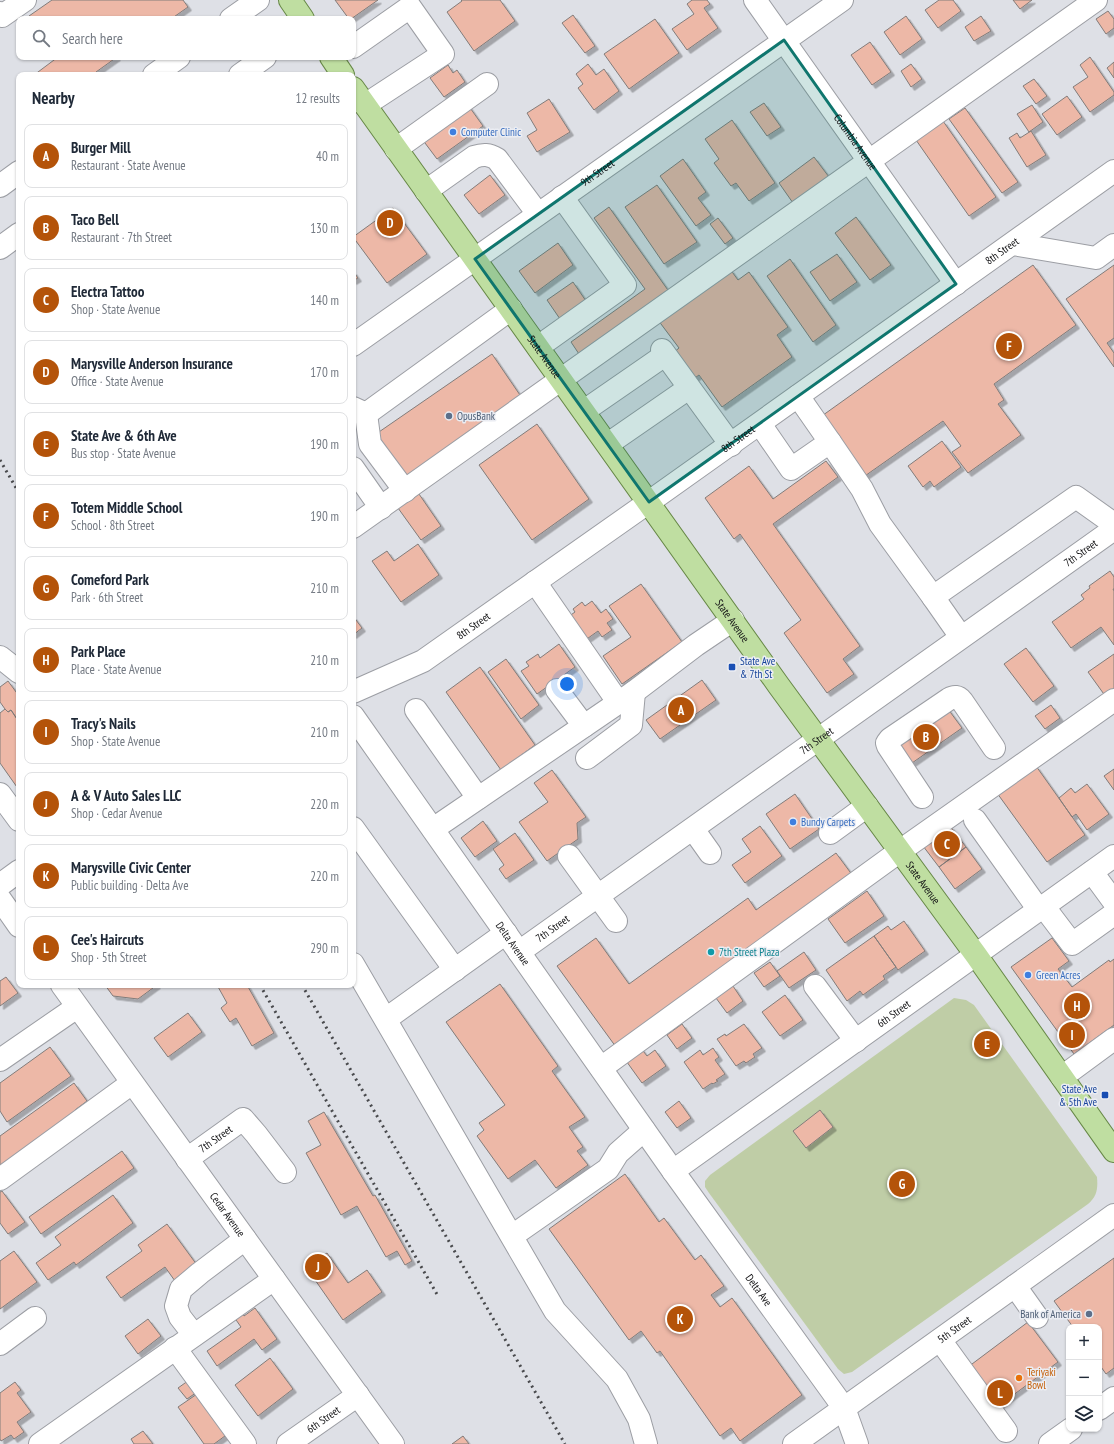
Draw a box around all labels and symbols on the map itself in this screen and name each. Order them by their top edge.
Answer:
street label: Columbia Avenue [831,111,880,173]
place label: Computer Clinic [461,125,521,139]
marker: Computer Clinic [448,127,458,137]
street label: 9th Street [578,156,617,189]
pin: D [377,208,403,238]
street label: 8th Street [982,234,1021,268]
pin: F [996,331,1022,361]
street label: State Avenue [524,333,565,381]
place label: OpusBank [457,409,496,423]
marker: OpusBank [444,411,454,421]
street label: 8th Street [718,422,757,455]
street label: 7th Street [1061,536,1100,569]
street label: State Avenue [712,596,753,645]
street label: 8th Street [454,609,493,642]
place label: State Ave & 7th St [740,654,776,681]
marker: State Ave & 7th St [727,662,737,672]
your location [557,674,577,694]
pin: A [668,695,694,725]
pin: B [913,722,939,752]
street label: 7th Street [797,724,836,757]
place label: Bundy Carpets [801,815,855,829]
marker: Bundy Carpets [788,817,798,827]
pin: C [934,829,960,859]
street label: State Avenue [903,859,944,907]
street label: 7th Street [533,912,572,945]
street label: Delta Avenue [493,919,533,968]
place label: 7th Street Plaza [719,945,779,959]
marker: 7th Street Plaza [706,947,716,957]
place label: Green Acres [1036,968,1081,982]
marker: Green Acres [1023,970,1033,980]
pin: H [1064,991,1090,1021]
street label: 6th Street [874,997,913,1030]
pin: I [1059,1020,1085,1050]
pin: E [974,1029,1000,1059]
place label: State Ave & 5th Ave [1059,1082,1097,1109]
marker: State Ave & 5th Ave [1100,1090,1110,1100]
street label: 7th Street [196,1122,235,1155]
pin: G [889,1169,915,1199]
street label: Cedar Avenue [207,1190,249,1240]
pin: J [305,1252,331,1282]
street label: Delta Ave [743,1271,775,1309]
pin: K [667,1304,693,1334]
place label: Bank of America [1020,1307,1081,1321]
marker: Bank of America [1084,1309,1094,1319]
street label: 5th Street [935,1313,974,1346]
place label: Teriyaki Bowl [1027,1365,1056,1392]
marker: Teriyaki Bowl [1014,1373,1024,1383]
pin: L [987,1378,1013,1408]
street label: 6th Street [304,1403,343,1436]

